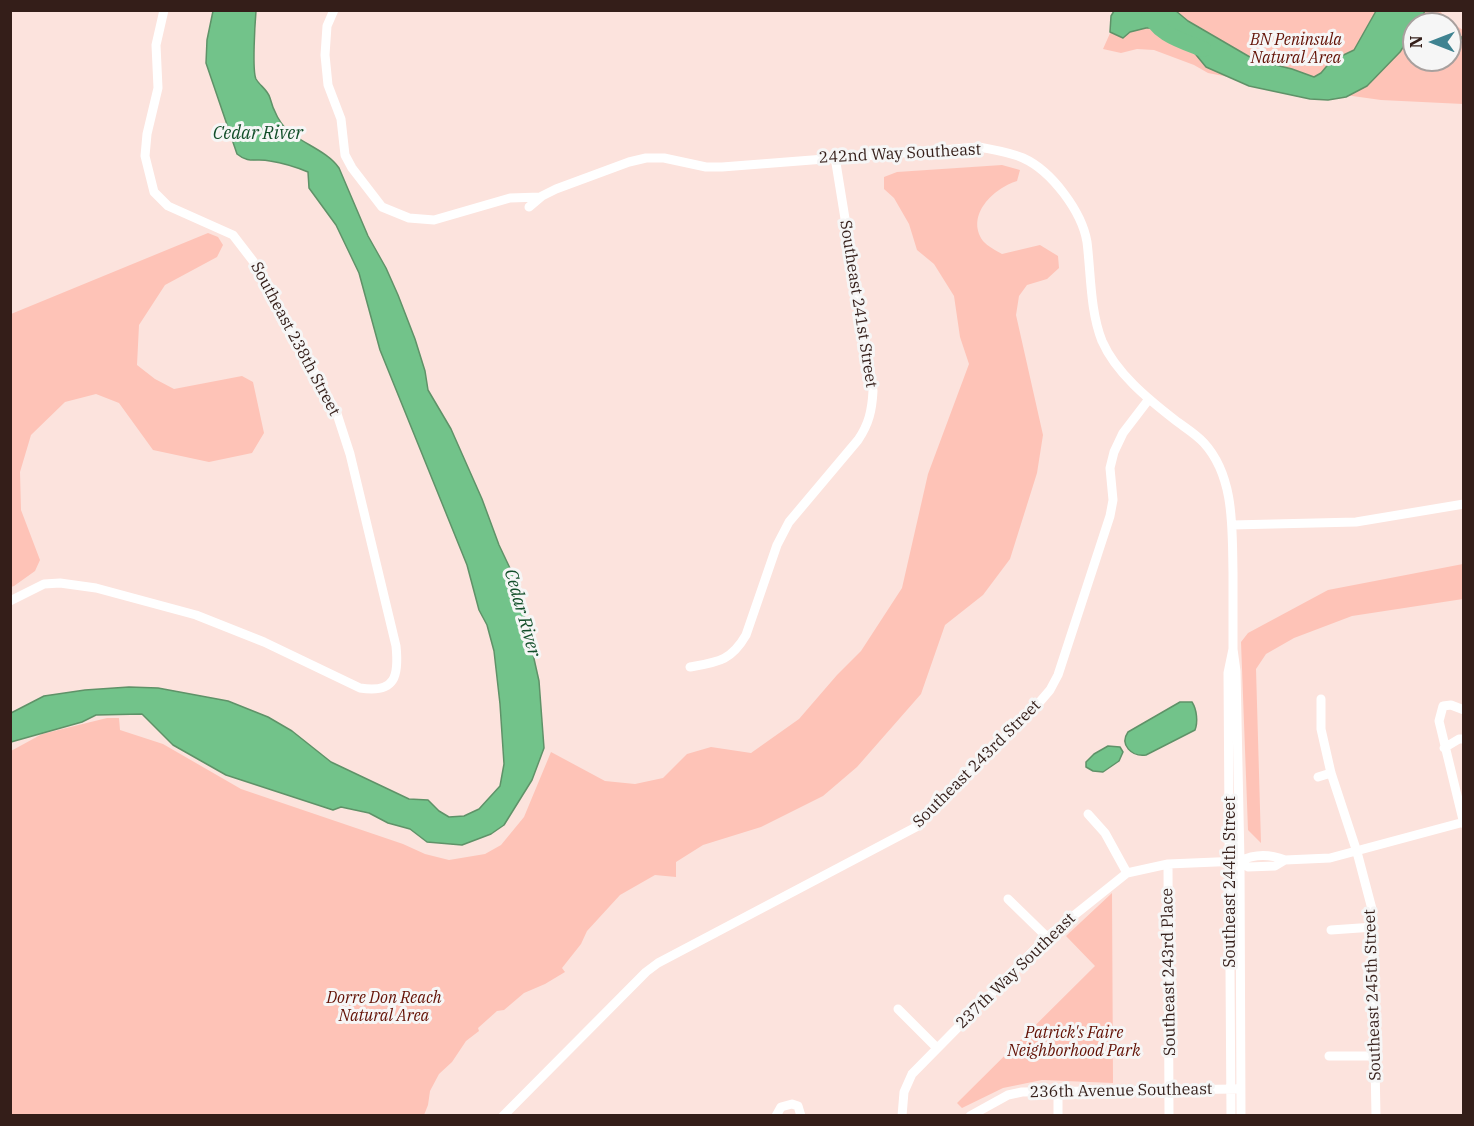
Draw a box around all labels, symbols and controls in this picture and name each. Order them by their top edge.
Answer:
north arrow [1402,12,1462,72]
park label: BN Peninsula Natural Area [1250,30,1342,68]
text: N [1406,36,1426,48]
water label: Cedar River [213,123,303,145]
street label: 242nd Way Southeast [818,140,982,168]
street label: Southeast 241st Street [835,219,881,389]
street label: Southeast 238th Street [246,259,344,419]
water label: Cedar River [499,567,545,659]
street label: Southeast 243rd Street [909,696,1045,832]
street label: Southeast 244th Street [1220,796,1240,968]
street label: Southeast 243rd Place [1158,888,1180,1056]
street label: 237th Way Southeast [952,909,1080,1033]
street label: Southeast 245th Street [1360,909,1386,1081]
park label: Dorre Don Reach Natural Area [326,988,442,1026]
park label: Patrick's Faire Neighborhood Park [1008,1023,1140,1061]
street label: 236th Avenue Southeast [1029,1080,1213,1102]

